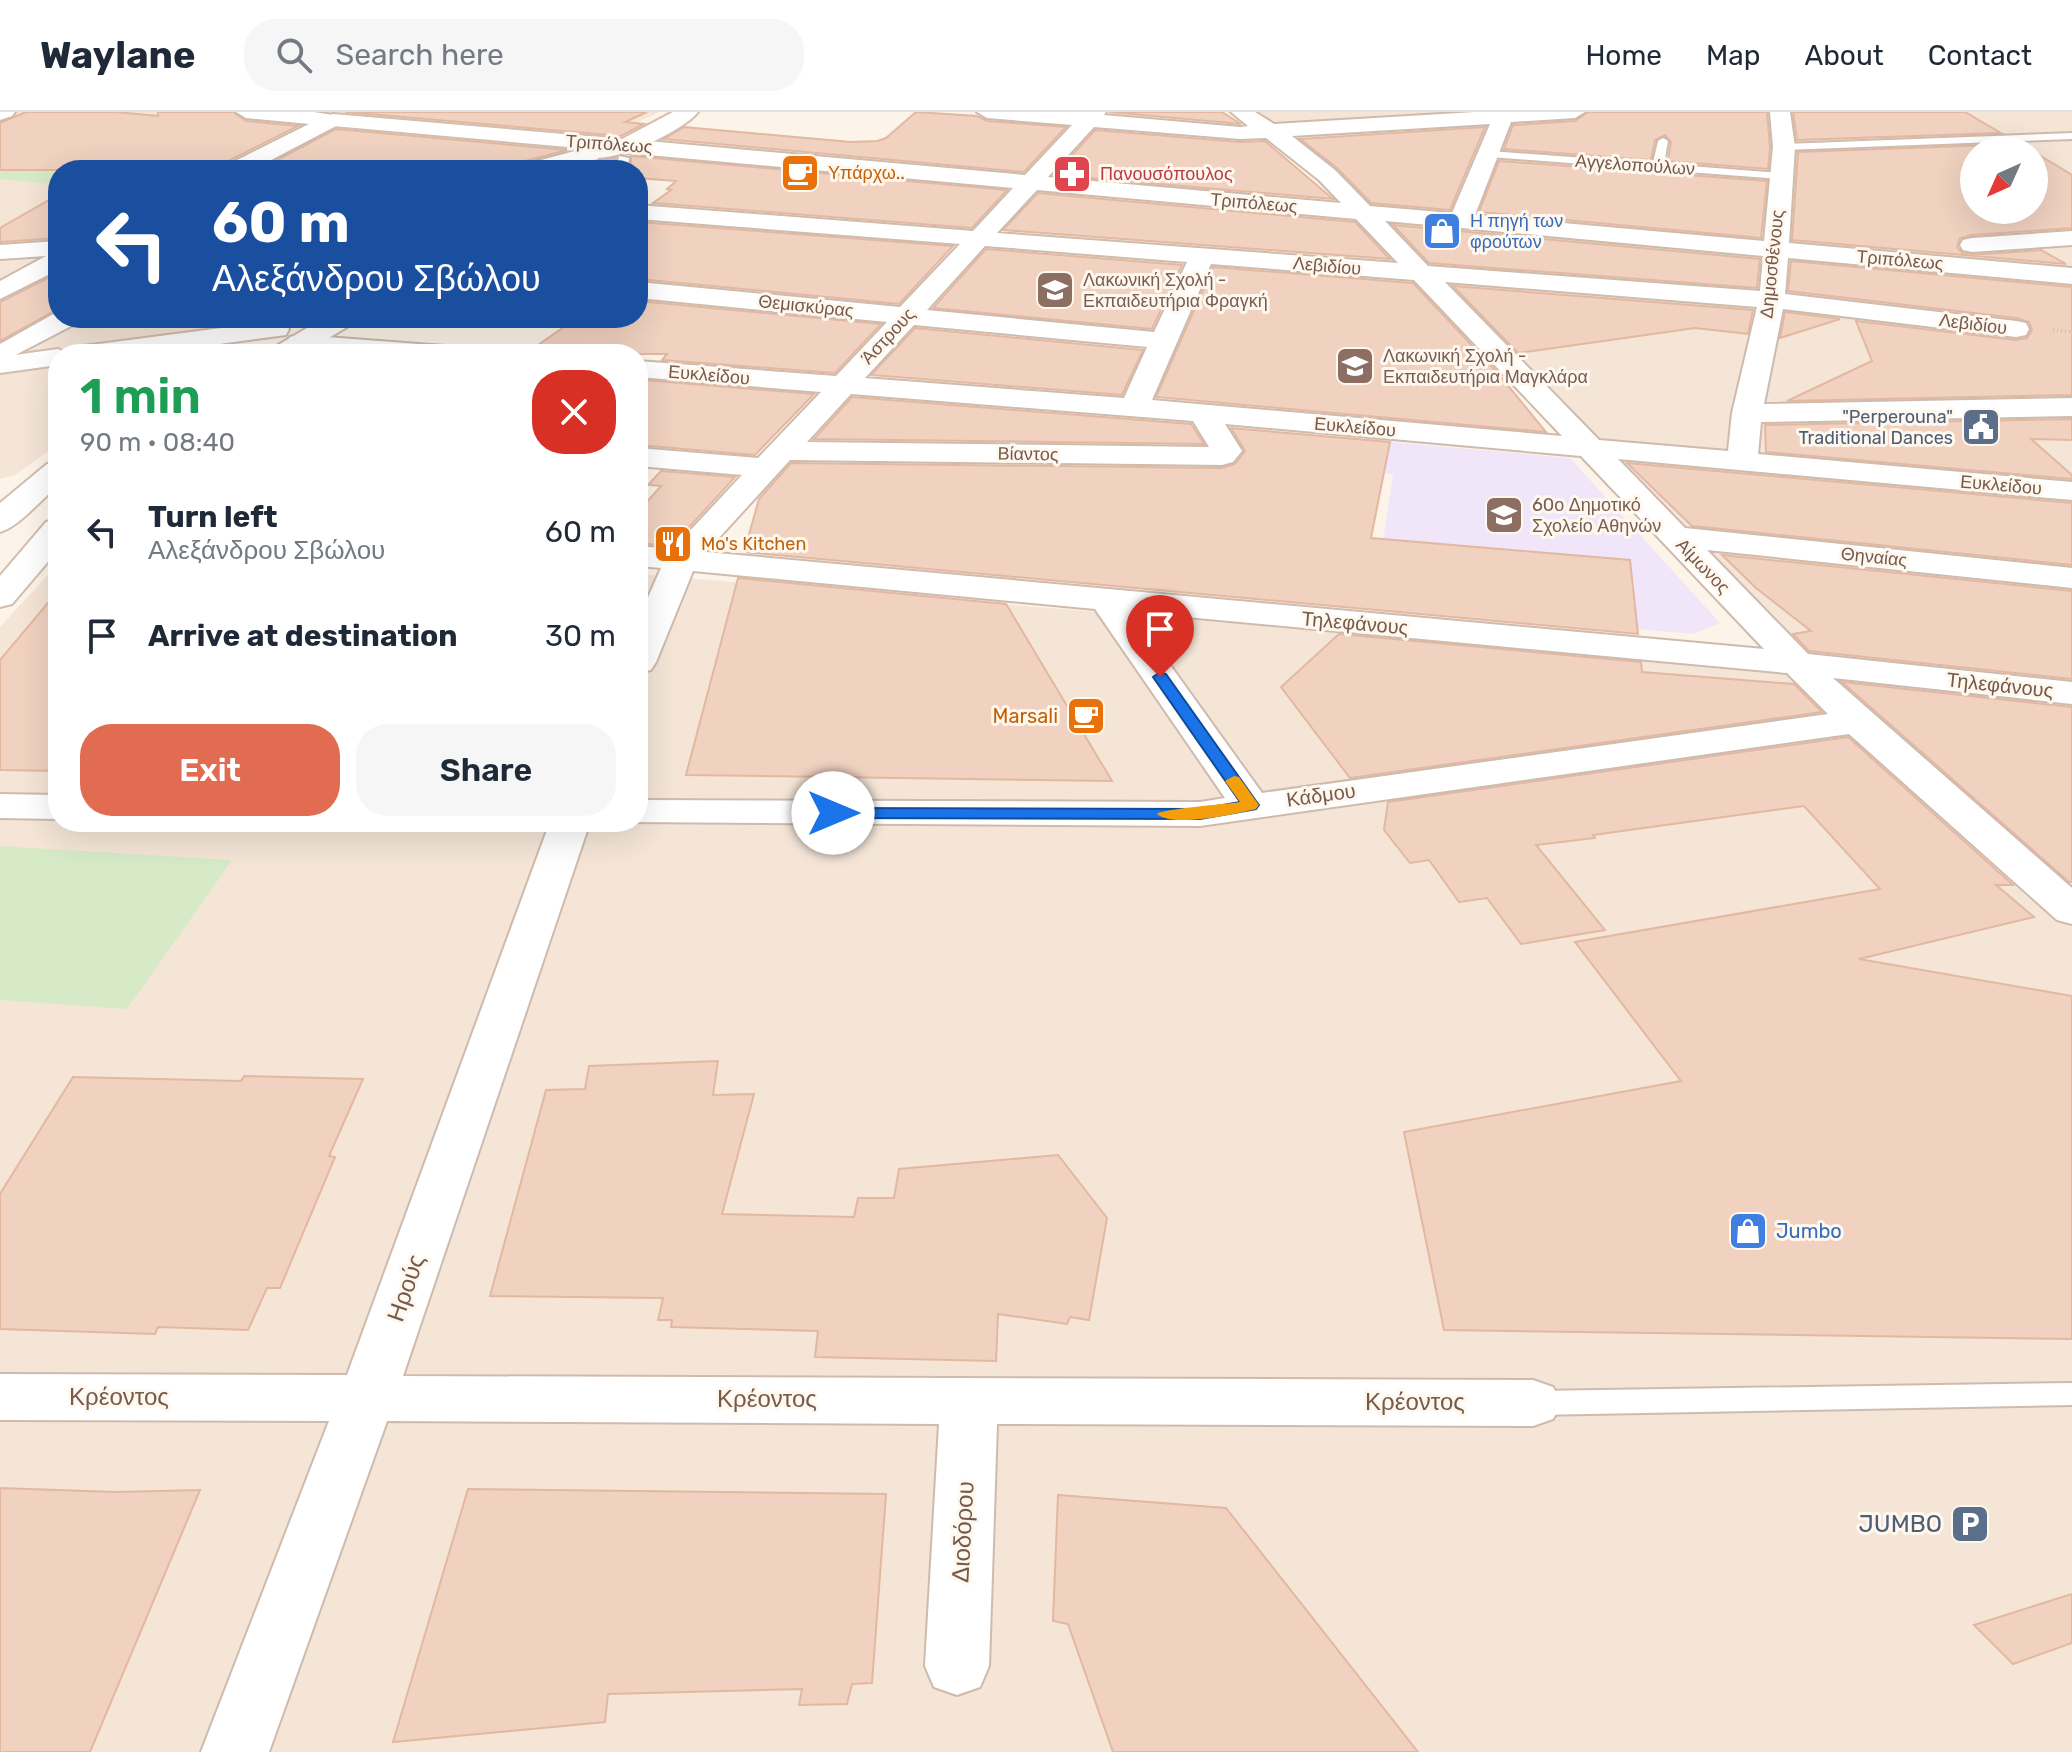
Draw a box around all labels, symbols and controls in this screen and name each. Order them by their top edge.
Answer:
search box [244,19,804,91]
text: Waylane [40,32,196,78]
icon: search [272,33,316,77]
text: Search here [336,37,504,73]
text: Home [1585,39,1662,72]
text: Map [1706,39,1760,72]
text: About [1804,39,1884,72]
text: Contact [1928,39,2032,72]
street label: Τριπόλεως [565,130,654,158]
north arrow [1960,136,2048,224]
map controls [1960,136,2048,224]
street label: Αγγελοπούλων [1574,150,1696,180]
cafe icon: Υπάρχω.. [779,152,821,194]
pharmacy icon: Πανουσόπουλος [1051,153,1093,195]
place label: Υπάρχω.. [828,162,905,184]
place label: Πανουσόπουλος [1100,163,1233,185]
street label: Τριπόλεως [1210,188,1299,218]
text: 60 m [212,190,350,256]
icon: left [80,192,184,296]
street label: Δημοσθένους [1755,208,1789,319]
shop icon: Η πηγή των φρούτων [1421,210,1463,252]
place label: Η πηγή των φρούτων [1470,210,1563,253]
street label: Τριπόλεως [1856,245,1945,275]
street label: Λεβιδίου [1292,252,1362,280]
text: Αλεξάνδρου Σβώλου [212,257,541,300]
school or university icon: Λακωνική Σχολή - Εκπαιδευτήρια Φραγκή [1034,269,1076,311]
place label: Λακωνική Σχολή - Εκπαιδευτήρια Φραγκή [1083,269,1268,312]
street label: Θεμισκύρας [757,290,855,322]
street label: Άστρους [856,303,920,369]
street label: Λεβιδίου [1938,309,2008,339]
school or university icon: Λακωνική Σχολή - Εκπαιδευτήρια Μαγκλάρα [1334,345,1376,387]
place label: Λακωνική Σχολή - Εκπαιδευτήρια Μαγκλάρα [1383,345,1588,388]
street label: Ευκλείδου [667,360,751,390]
text: 1 min [80,368,201,425]
button: close [532,370,616,454]
place label: "Perperouna" Traditional Dances [1799,406,1953,449]
public building icon: "Perperouna" Traditional Dances [1960,406,2002,448]
street label: Ευκλείδου [1313,412,1397,442]
text: 90 m · 08:40 [80,427,235,458]
street label: Βίαντος [997,442,1059,466]
street label: Ευκλείδου [1959,470,2043,500]
school or university icon: 60ο Δημοτικό Σχολείο Αθηνών [1483,494,1525,536]
place label: 60ο Δημοτικό Σχολείο Αθηνών [1532,494,1661,537]
text: Turn left [148,499,278,535]
icon: left [80,510,124,554]
text: 60 m [545,514,616,550]
restaurant icon: Mo's Kitchen [652,523,694,565]
place label: Mo's Kitchen [701,533,806,555]
street label: Αίμωνος [1671,534,1735,598]
text: Αλεξάνδρου Σβώλου [148,535,385,566]
street label: Θηναίας [1840,543,1909,571]
pin [1126,595,1194,677]
street label: Τηλεφάνους [1301,606,1410,640]
icon: arrive [1138,607,1182,651]
icon: arrive [80,614,124,658]
text: Arrive at destination [148,618,458,654]
text: 30 m [545,618,616,654]
street label: Τηλεφάνους [1946,667,2055,703]
cafe icon: Marsali [1065,695,1107,737]
place label: Marsali [993,704,1058,728]
button: Exit [80,724,340,816]
button: Share [356,724,616,816]
position arrow [791,771,875,855]
street label: Κάδμου [1285,778,1357,812]
shop icon: Jumbo [1727,1210,1769,1252]
place label: Jumbo [1776,1219,1842,1243]
street label: Ηρούς [382,1251,430,1325]
street label: Κρέοντος [69,1383,169,1411]
street label: Κρέοντος [717,1385,817,1413]
street label: Κρέοντος [1365,1388,1465,1416]
street label: Διοδόρου [946,1481,980,1583]
parking icon: JUMBO [1949,1503,1991,1545]
place label: JUMBO [1859,1510,1942,1538]

